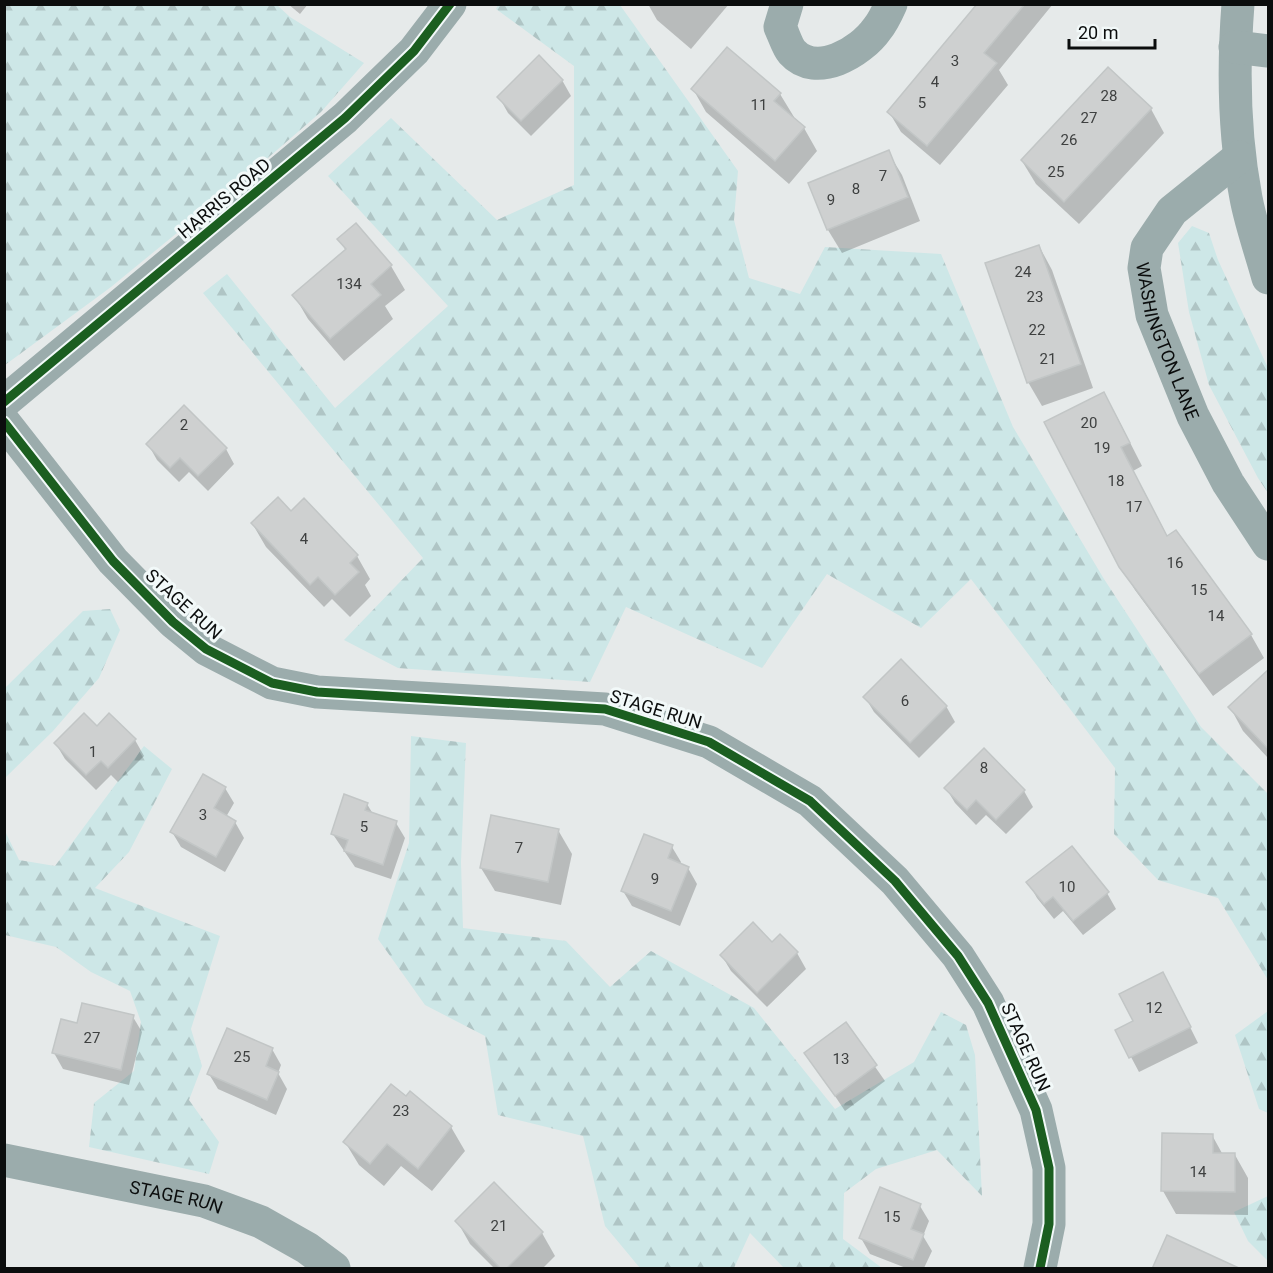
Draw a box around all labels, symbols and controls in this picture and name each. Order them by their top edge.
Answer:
scale bar [1069,12,1154,50]
text: 20 m [1078,22,1118,43]
house number: 3 [951,52,959,70]
house number: 4 [931,73,940,91]
house number: 28 [1101,87,1117,105]
house number: 5 [918,94,926,112]
house number: 11 [751,96,767,114]
house number: 27 [1081,109,1097,127]
house number: 26 [1061,131,1077,149]
street label: HARRIS ROAD [174,153,274,243]
house number: 25 [1048,163,1064,181]
house number: 7 [879,167,887,185]
house number: 8 [852,180,860,198]
house number: 9 [827,191,835,209]
street label: WASHINGTON LANE [1133,260,1204,423]
house number: 24 [1015,263,1032,281]
house number: 134 [336,275,362,293]
house number: 23 [1027,288,1043,306]
house number: 22 [1029,321,1045,339]
house number: 21 [1040,350,1056,368]
house number: 20 [1081,414,1097,432]
house number: 2 [180,416,188,434]
house number: 19 [1094,439,1110,457]
house number: 18 [1108,472,1124,490]
house number: 17 [1126,498,1142,516]
house number: 4 [300,530,309,548]
house number: 16 [1167,554,1183,572]
street label: STAGE RUN [142,564,226,644]
house number: 15 [1191,581,1207,599]
house number: 14 [1208,607,1225,625]
street label: STAGE RUN [608,685,704,733]
house number: 6 [901,692,909,710]
house number: 1 [89,743,97,761]
house number: 8 [980,759,988,777]
house number: 3 [199,806,207,824]
house number: 5 [360,818,368,836]
house number: 7 [515,839,523,857]
house number: 9 [651,870,659,888]
house number: 10 [1059,878,1075,896]
street label: STAGE RUN [997,999,1055,1095]
house number: 12 [1146,999,1162,1017]
house number: 27 [84,1029,100,1047]
house number: 25 [234,1048,250,1066]
house number: 13 [833,1050,849,1068]
house number: 23 [393,1102,409,1120]
house number: 14 [1190,1163,1207,1181]
street label: STAGE RUN [128,1176,226,1218]
house number: 15 [884,1208,900,1226]
house number: 21 [491,1217,507,1235]

